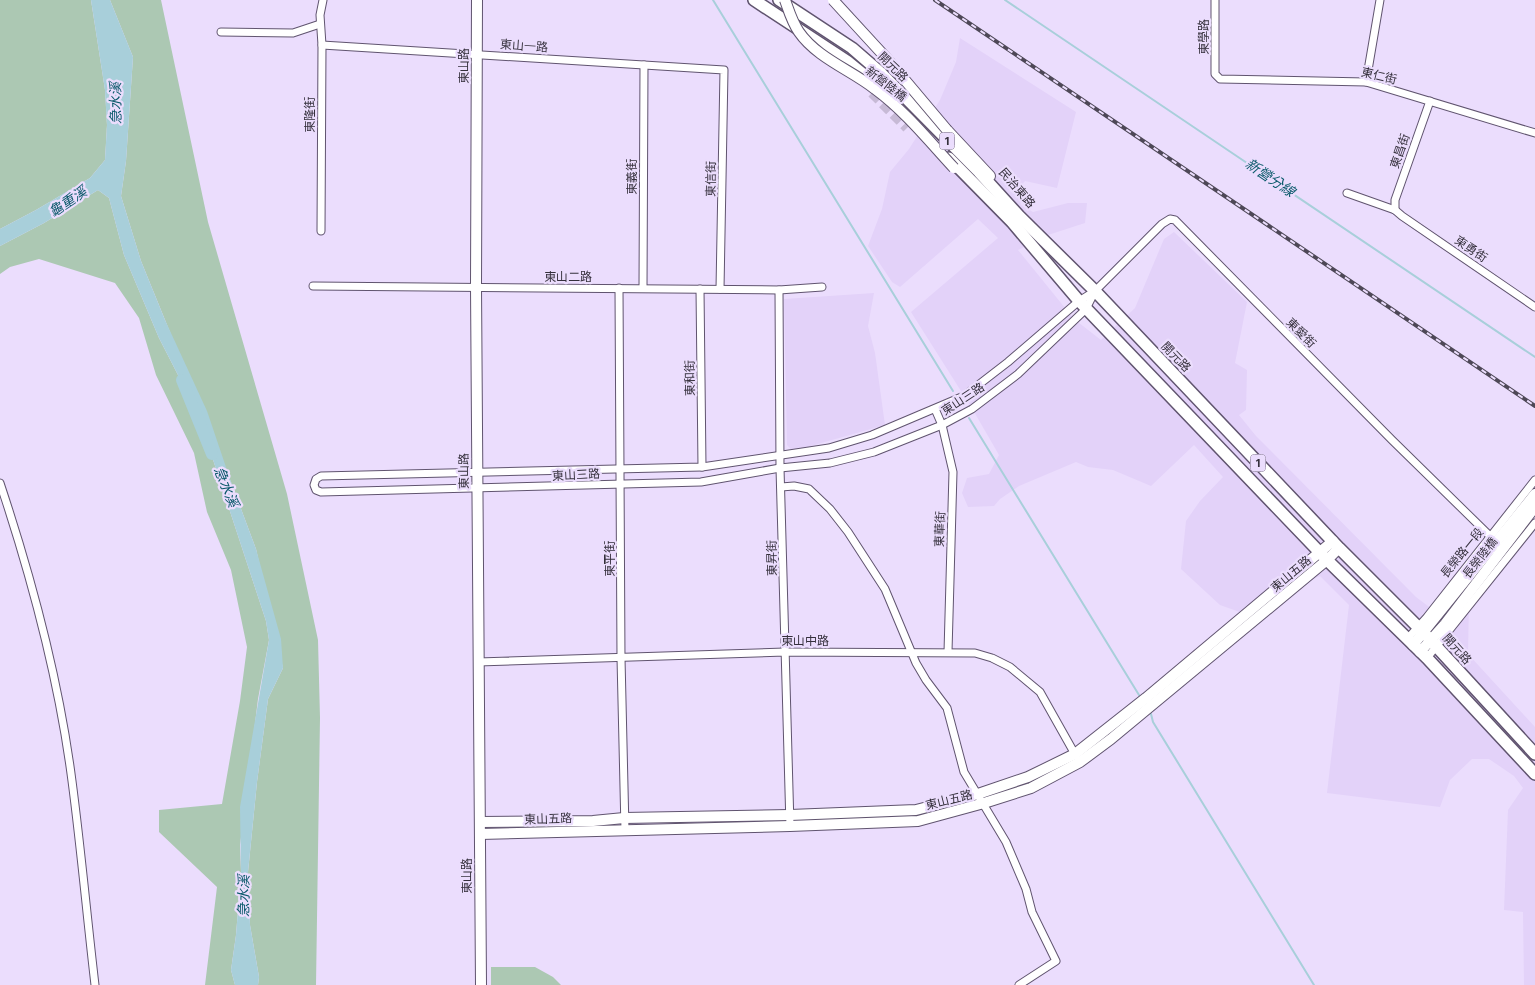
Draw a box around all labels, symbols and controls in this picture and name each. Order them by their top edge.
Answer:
street label: 東學路 [1197,19,1211,55]
street label: 東山一路 [500,37,548,55]
street label: 東山路 [457,48,471,84]
street label: 開元路 [875,49,911,85]
street label: 新營陸橋 [863,64,909,104]
street label: 東仁街 [1360,65,1398,87]
water label: 急水溪 [107,80,125,124]
street label: 東隆街 [303,97,317,133]
road number: 1 [940,132,954,150]
street label: 東昌街 [1388,132,1412,170]
water label: 新營分線 [1242,155,1300,202]
street label: 東義街 [625,159,639,195]
street label: 東信街 [704,161,718,197]
street label: 民治東路 [996,165,1038,211]
water label: 龜重溪 [46,182,92,221]
street label: 東勇街 [1452,233,1490,265]
street label: 東山二路 [544,270,592,284]
street label: 東愛街 [1283,315,1319,351]
street label: 開元路 [1158,339,1194,375]
street label: 東和街 [683,360,697,396]
street label: 東山三路 [939,380,987,418]
street label: 東山路 [457,453,471,489]
road number: 1 [1250,454,1266,472]
water label: 急水溪 [210,464,242,512]
street label: 東山三路 [552,467,600,483]
street label: 東華街 [932,511,948,547]
street label: 長榮路一段 [1438,525,1486,581]
street label: 長榮陸橋 [1460,535,1500,581]
street label: 東昇街 [765,540,779,576]
street label: 東平街 [603,541,617,577]
street label: 東山五路 [1268,553,1314,595]
street label: 開元路 [1440,631,1474,667]
street label: 東山中路 [781,634,829,648]
street label: 東山五路 [924,787,974,813]
street label: 東山五路 [524,811,572,827]
street label: 東山路 [460,858,474,894]
water label: 急水溪 [235,873,253,917]

